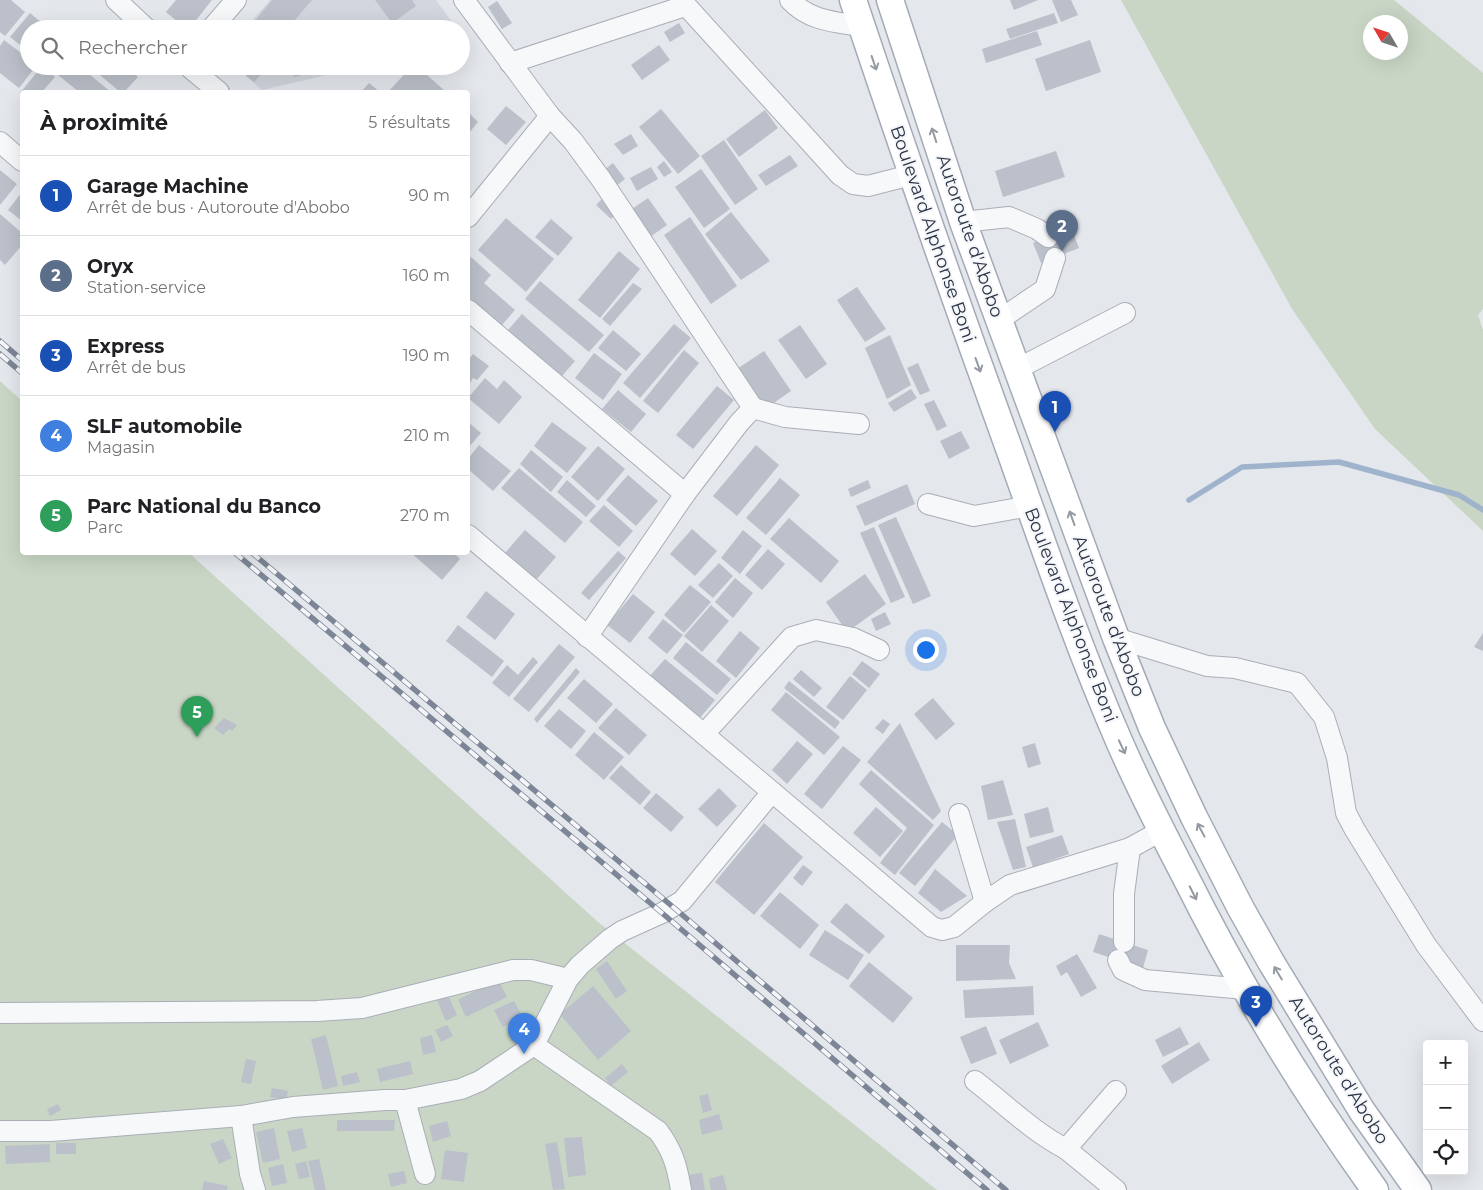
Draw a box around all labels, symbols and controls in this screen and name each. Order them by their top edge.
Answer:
north arrow [1363,15,1408,60]
search box [20,20,470,75]
icon: search [38,34,66,62]
text: Rechercher [78,36,188,59]
one-way arrow [869,55,879,71]
text: À proximité [40,110,168,135]
text: 5 résultats [368,113,450,132]
street label: Boulevard Alphonse Boni [885,123,981,345]
one-way arrow [929,127,939,143]
street label: Autoroute d'Abobo [932,152,1008,320]
text: Garage Machine [87,175,248,198]
text: 1 [53,186,59,205]
text: 90 m [408,186,450,205]
text: Arrêt de bus · Autoroute d'Abobo [87,198,350,217]
pin: 2 [1046,210,1078,251]
text: Oryx [87,255,134,278]
text: 2 [51,266,61,285]
text: 160 m [403,266,450,285]
text: Station-service [87,278,206,297]
text: Express [87,335,164,358]
text: 3 [51,346,61,365]
text: 190 m [403,346,450,365]
one-way arrow [974,357,984,373]
text: Arrêt de bus [87,358,185,377]
pin: 1 [1039,391,1071,432]
text: SLF automobile [87,415,242,438]
text: 4 [50,426,62,445]
text: 210 m [403,426,450,445]
text: Magasin [87,438,155,457]
text: Parc National du Banco [87,495,321,518]
street label: Boulevard Alphonse Boni [1020,505,1122,725]
text: 5 [51,506,61,525]
text: 270 m [400,506,450,525]
one-way arrow [1067,511,1076,526]
text: Parc [87,518,123,537]
street label: Autoroute d'Abobo [1068,532,1150,700]
your location [913,637,939,663]
pin: 5 [181,696,213,737]
one-way arrow [1117,739,1127,754]
one-way arrow [1196,823,1205,838]
one-way arrow [1189,885,1198,900]
one-way arrow [1272,966,1282,980]
pin: 3 [1240,986,1272,1027]
street label: Autoroute d'Abobo [1284,992,1394,1148]
pin: 4 [508,1013,540,1054]
map controls [1423,1040,1468,1175]
button: + [1423,1040,1468,1085]
button: − [1423,1085,1468,1130]
button: locate [1423,1130,1468,1175]

